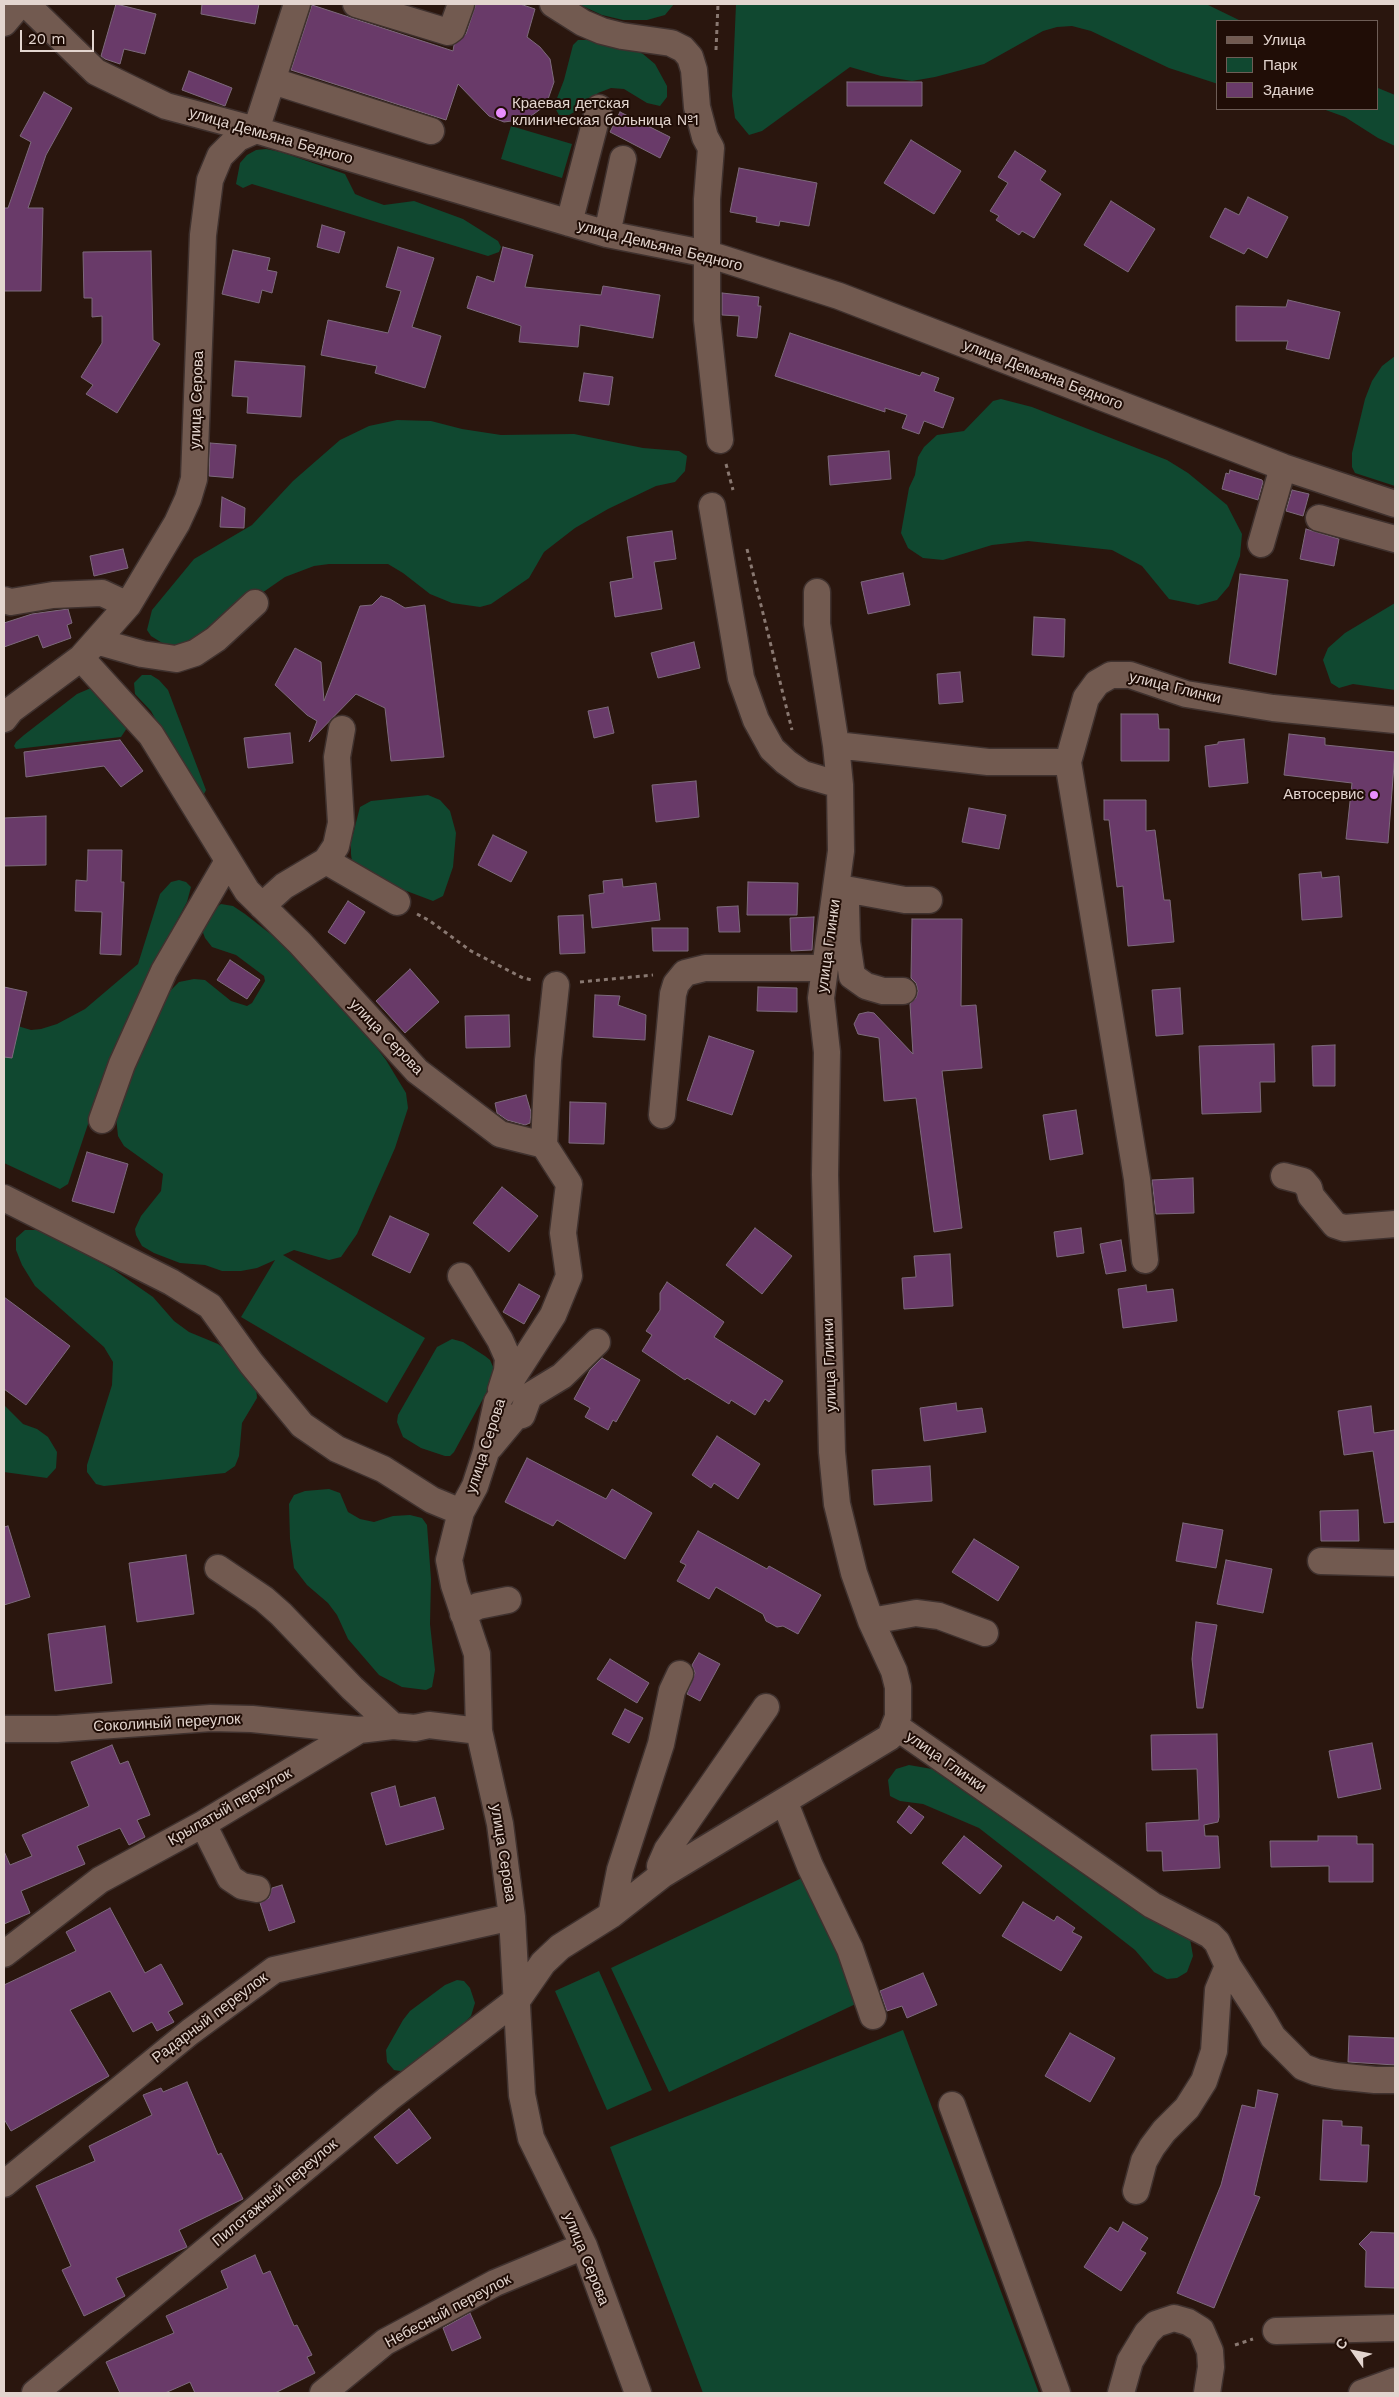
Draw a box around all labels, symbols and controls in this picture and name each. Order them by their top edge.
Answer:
scale bar [22,20,96,52]
legend [1216,20,1379,110]
text: 20 m [28,30,66,48]
text: Улица [1263,31,1306,49]
text: Парк [1263,56,1297,74]
text: Здание [1263,81,1314,99]
place label: Краевая детская клиническая больница №1 [512,95,699,130]
street label: улица Демьяна Бедного [187,104,355,168]
marker: Краевая детская клиническая больница №1 [494,106,508,120]
street label: улица Демьяна Бедного [576,217,744,275]
street label: улица Демьяна Бедного [961,336,1125,414]
street label: улица Серова [186,351,208,449]
street label: улица Глинки [1127,668,1223,708]
place label: Автосервис [1283,786,1364,804]
marker: Автосервис [1368,789,1380,801]
street label: улица Глинки [814,898,844,994]
street label: улица Серова [345,995,427,1079]
street label: улица Глинки [819,1318,841,1412]
street label: улица Серова [462,1396,510,1496]
street label: Соколиный переулок [93,1710,241,1736]
street label: улица Глинки [902,1728,990,1796]
street label: Крылатый переулок [165,1764,295,1850]
street label: улица Серова [486,1803,520,1903]
street label: Радарный переулок [149,1969,271,2067]
street label: Пилотажный переулок [209,2135,341,2251]
street label: улица Серова [559,2210,613,2308]
street label: Небесный переулок [382,2270,514,2352]
north arrow [1329,2327,1379,2377]
text: С [1332,2335,1351,2352]

